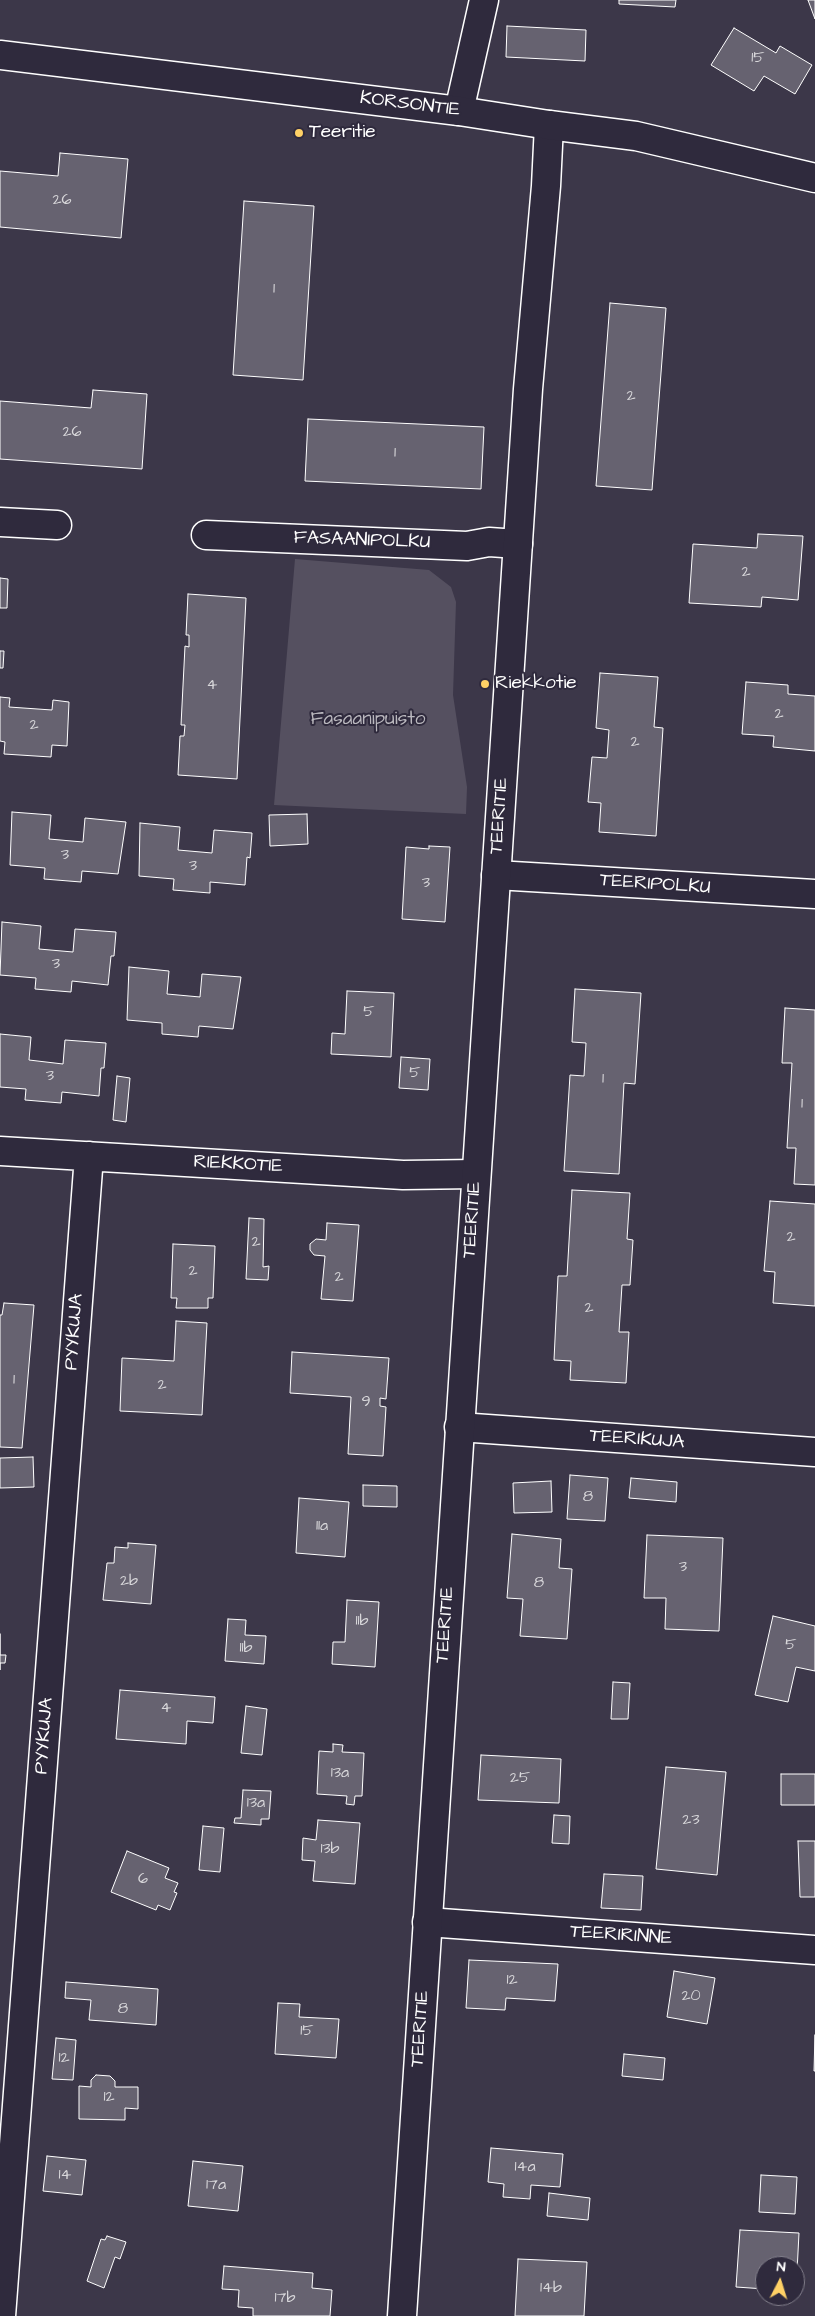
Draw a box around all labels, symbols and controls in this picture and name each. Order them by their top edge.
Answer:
house number: 15 [751,49,765,69]
street label: KORSONTIE [359,88,461,122]
place label: Teeritie [309,122,376,144]
marker: Teeritie [293,127,305,139]
house number: 26 [52,191,72,211]
house number: 1 [273,280,275,300]
house number: 2 [626,387,636,407]
house number: 26 [62,423,82,443]
house number: 1 [394,444,396,464]
street label: FASAANIPOLKU [293,527,431,555]
house number: 2 [741,563,751,583]
place label: Riekkotie [495,673,577,695]
house number: 4 [207,676,217,696]
marker: Riekkotie [479,678,491,690]
house number: 2 [774,705,784,725]
park label: Fasaanipuisto [310,709,426,731]
house number: 2 [29,716,39,736]
house number: 2 [630,733,640,753]
street label: TEERITIE [486,777,514,855]
house number: 3 [61,846,69,866]
house number: 3 [189,857,197,877]
street label: TEERIPOLKU [599,870,711,900]
house number: 3 [422,874,430,894]
house number: 3 [52,955,60,975]
house number: 5 [363,1003,375,1023]
house number: 5 [409,1064,421,1084]
house number: 3 [46,1067,54,1087]
house number: 1 [602,1070,604,1090]
house number: 1 [801,1095,803,1115]
street label: RIEKKOTIE [193,1151,283,1179]
street label: TEERITIE [459,1181,487,1259]
house number: 2 [786,1228,796,1248]
house number: 2 [251,1233,261,1253]
house number: 2 [188,1262,198,1282]
house number: 2 [334,1268,344,1288]
street label: PYYKUJA [61,1293,89,1371]
house number: 2 [584,1299,594,1319]
house number: 1 [13,1371,15,1391]
house number: 2 [157,1376,167,1396]
house number: 9 [361,1393,371,1413]
street label: TEERIKUJA [589,1425,685,1455]
house number: 8 [583,1488,593,1508]
house number: 11a [316,1517,328,1537]
house number: 3 [679,1558,687,1578]
house number: 2b [120,1572,138,1592]
house number: 8 [534,1574,544,1594]
street label: TEERITIE [432,1586,460,1664]
house number: 11b [355,1612,369,1632]
house number: 5 [785,1636,797,1656]
house number: 11b [239,1639,253,1659]
street label: PYYKUJA [31,1697,59,1775]
house number: 4 [161,1699,171,1719]
house number: 13a [331,1764,349,1784]
house number: 25 [510,1769,530,1789]
house number: 13a [247,1794,265,1814]
house number: 23 [682,1811,700,1831]
house number: 13b [320,1840,340,1860]
house number: 6 [138,1870,148,1890]
street label: TEERIRINNE [569,1921,673,1951]
house number: 12 [506,1971,518,1991]
house number: 20 [681,1987,701,2007]
street label: TEERITIE [407,1990,435,2068]
house number: 8 [118,2000,128,2020]
house number: 15 [300,2022,314,2042]
house number: 12 [58,2049,70,2069]
house number: 12 [103,2088,115,2108]
house number: 14a [514,2158,536,2178]
house number: 14 [59,2166,71,2186]
house number: 17a [206,2176,226,2196]
north arrow [755,2256,805,2306]
text: N [776,2257,786,2277]
house number: 14b [540,2279,562,2299]
house number: 17b [275,2289,295,2309]

